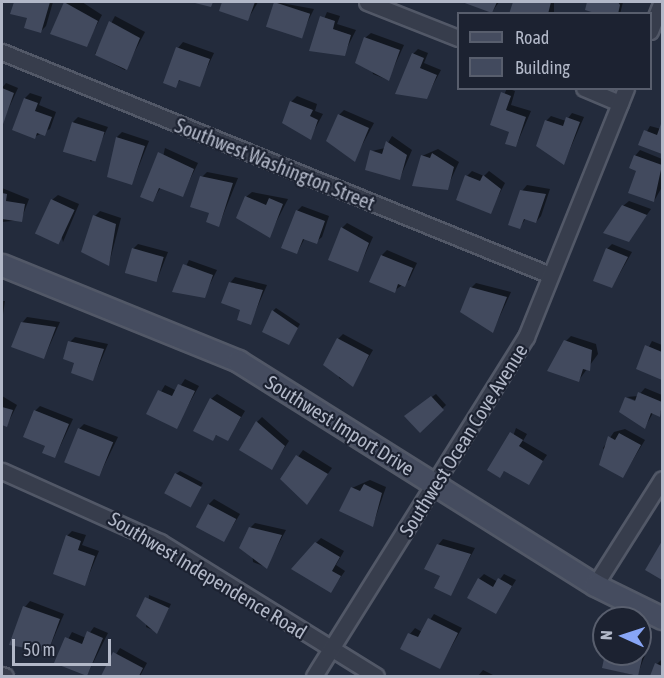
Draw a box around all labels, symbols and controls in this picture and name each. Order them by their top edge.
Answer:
legend [457,12,652,90]
text: Road [515,27,549,48]
text: Building [515,57,570,78]
street label: Southwest Washington Street [172,113,378,215]
street label: Southwest Ocean Cove Avenue [394,339,532,541]
street label: Southwest Import Drive [261,370,419,480]
street label: Southwest Independence Road [105,506,311,644]
north arrow [592,606,652,666]
scale bar [15,627,114,665]
text: N [597,630,615,640]
text: 50 m [23,639,55,660]

